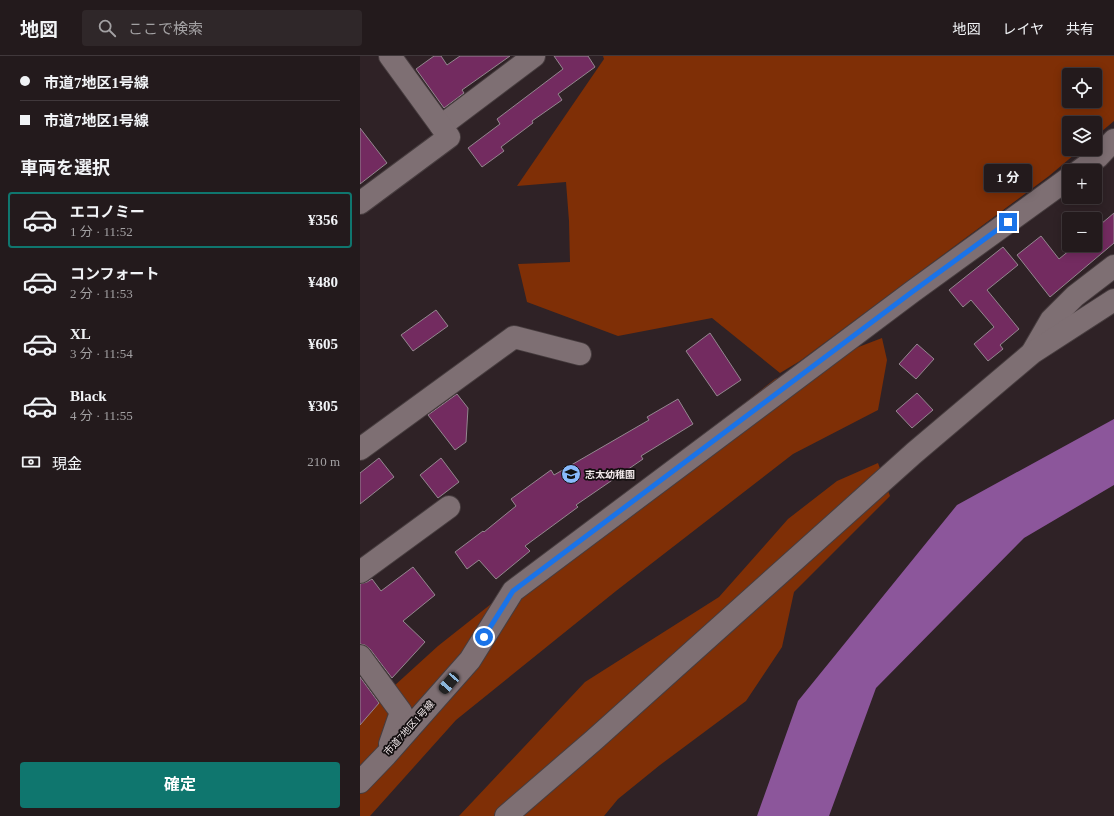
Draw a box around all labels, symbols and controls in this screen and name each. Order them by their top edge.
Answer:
search box [82,10,362,46]
icon: search [96,17,118,39]
text: 地図 [20,19,58,40]
text: ここで検索 [128,21,203,37]
text: 地図 [952,22,980,37]
text: レイヤ [1002,22,1044,37]
text: 共有 [1066,22,1094,37]
map controls [1062,68,1102,252]
button: locate [1062,68,1102,108]
text: 市道7地区1号線 [44,75,149,91]
text: 市道7地区1号線 [44,113,149,129]
button: layers [1062,116,1102,156]
text: 車両を選択 [20,158,110,178]
callout: 1 分 [984,164,1032,192]
button: + [1062,164,1102,204]
text: 1 分 [997,170,1019,185]
icon: car [22,202,58,238]
text: エコノミー [70,204,145,220]
text: ¥356 [308,212,338,228]
button: − [1062,212,1102,252]
route end [999,213,1017,231]
text: 1 分 · 11:52 [70,224,133,239]
icon: car [22,264,58,300]
text: コンフォート [70,266,160,282]
text: ¥480 [308,274,338,290]
text: 2 分 · 11:53 [70,286,133,301]
icon: car [22,326,58,362]
text: XL [70,326,91,342]
text: ¥605 [308,336,338,352]
text: 3 分 · 11:54 [70,346,133,361]
icon: car [22,388,58,424]
text: Black [70,388,107,404]
text: ¥305 [308,398,338,414]
text: 4 分 · 11:55 [70,408,133,423]
icon: cash [20,451,42,473]
text: 210 m [307,454,340,469]
text: 現金 [52,456,82,472]
school or university icon: 志太幼稚園 [560,463,582,485]
place label: 志太幼稚園 [585,469,635,480]
route start [475,628,493,646]
car [437,670,461,696]
street label: 市道7地区1号線 [381,698,437,758]
button: 確定 [20,762,340,808]

